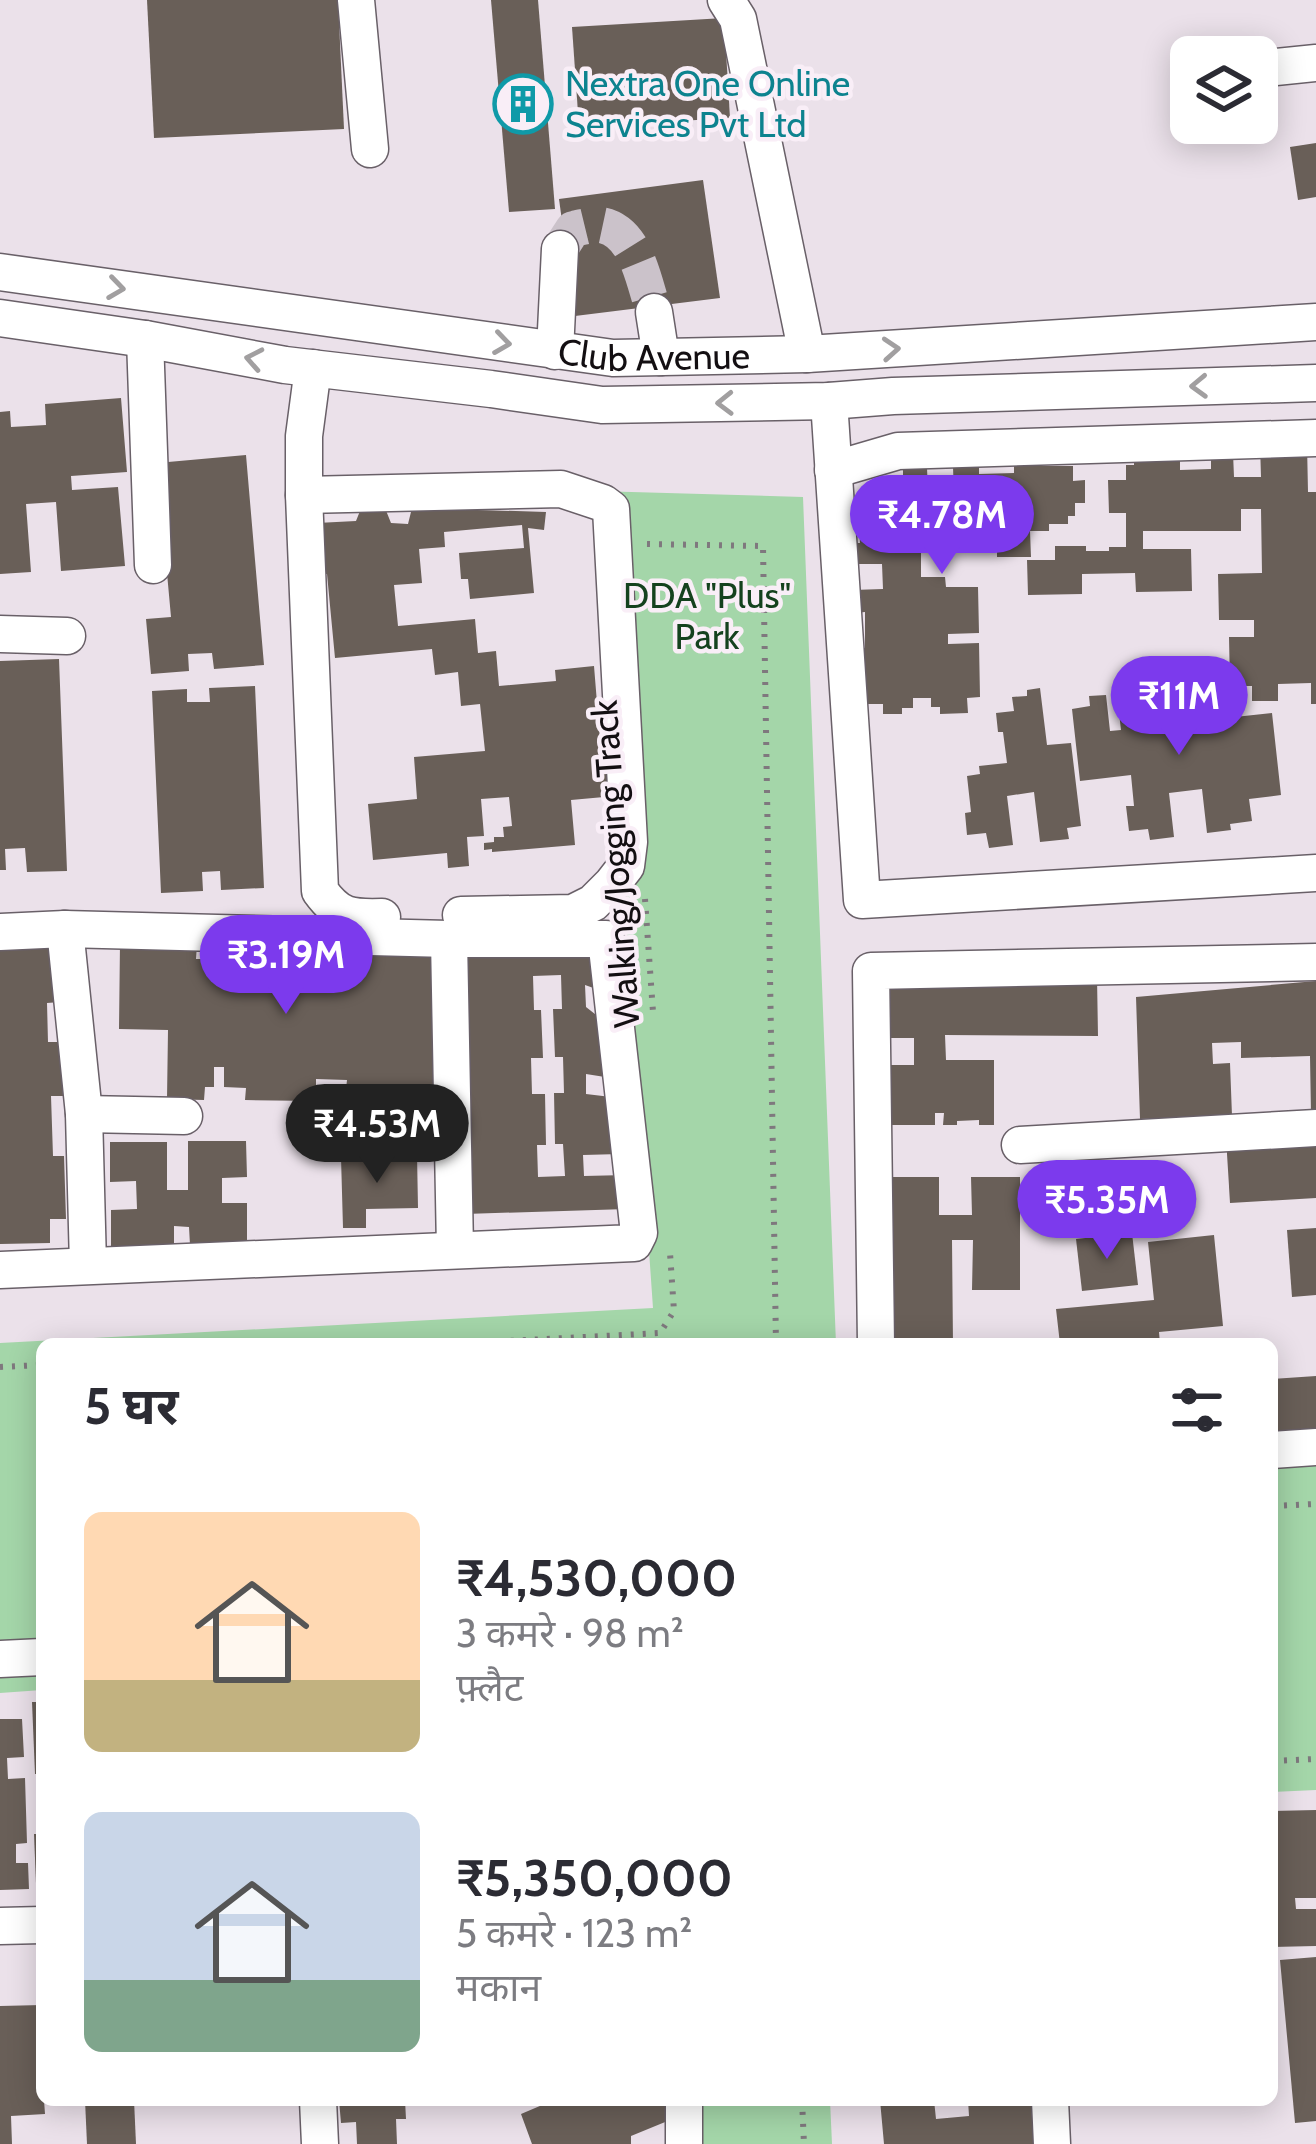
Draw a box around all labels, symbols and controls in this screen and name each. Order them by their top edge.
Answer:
map controls [1170,36,1278,144]
button: layers [1170,36,1278,144]
place label: Nextra One Online Services Pvt Ltd [565,61,850,146]
building icon: Nextra One Online Services Pvt Ltd [492,73,554,135]
one-way arrow [106,274,126,300]
one-way arrow [492,329,512,355]
street label: Club Avenue [556,329,750,380]
one-way arrow [882,336,901,362]
one-way arrow [245,348,265,373]
one-way arrow [1189,373,1208,399]
one-way arrow [715,389,734,415]
pin: ₹4.78M [844,475,1040,577]
text: ₹4.78M [877,490,1007,538]
park label: DDA "Plus" Park [623,573,791,658]
pin: ₹11M [1108,656,1250,758]
text: ₹11M [1138,671,1220,719]
street label: Walking/Jogging Track [582,698,648,1029]
pin: ₹3.19M [188,915,384,1017]
text: ₹3.19M [227,930,345,978]
pin: ₹4.53M [279,1084,475,1186]
text: ₹4.53M [313,1099,441,1147]
pin: ₹5.35M [1009,1160,1205,1262]
text: ₹5.35M [1044,1175,1170,1223]
text: 5 घर [84,1375,178,1437]
icon: filters [1164,1377,1230,1443]
text: ₹4,530,000 [456,1547,737,1609]
icon: home [180,1560,324,1704]
text: 3 कमरे · 98 m² [456,1609,684,1657]
text: फ़्लैट [456,1663,523,1711]
text: ₹5,350,000 [456,1847,733,1909]
icon: home [180,1860,324,2004]
text: 5 कमरे · 123 m² [456,1909,692,1957]
text: मकान [456,1963,541,2011]

